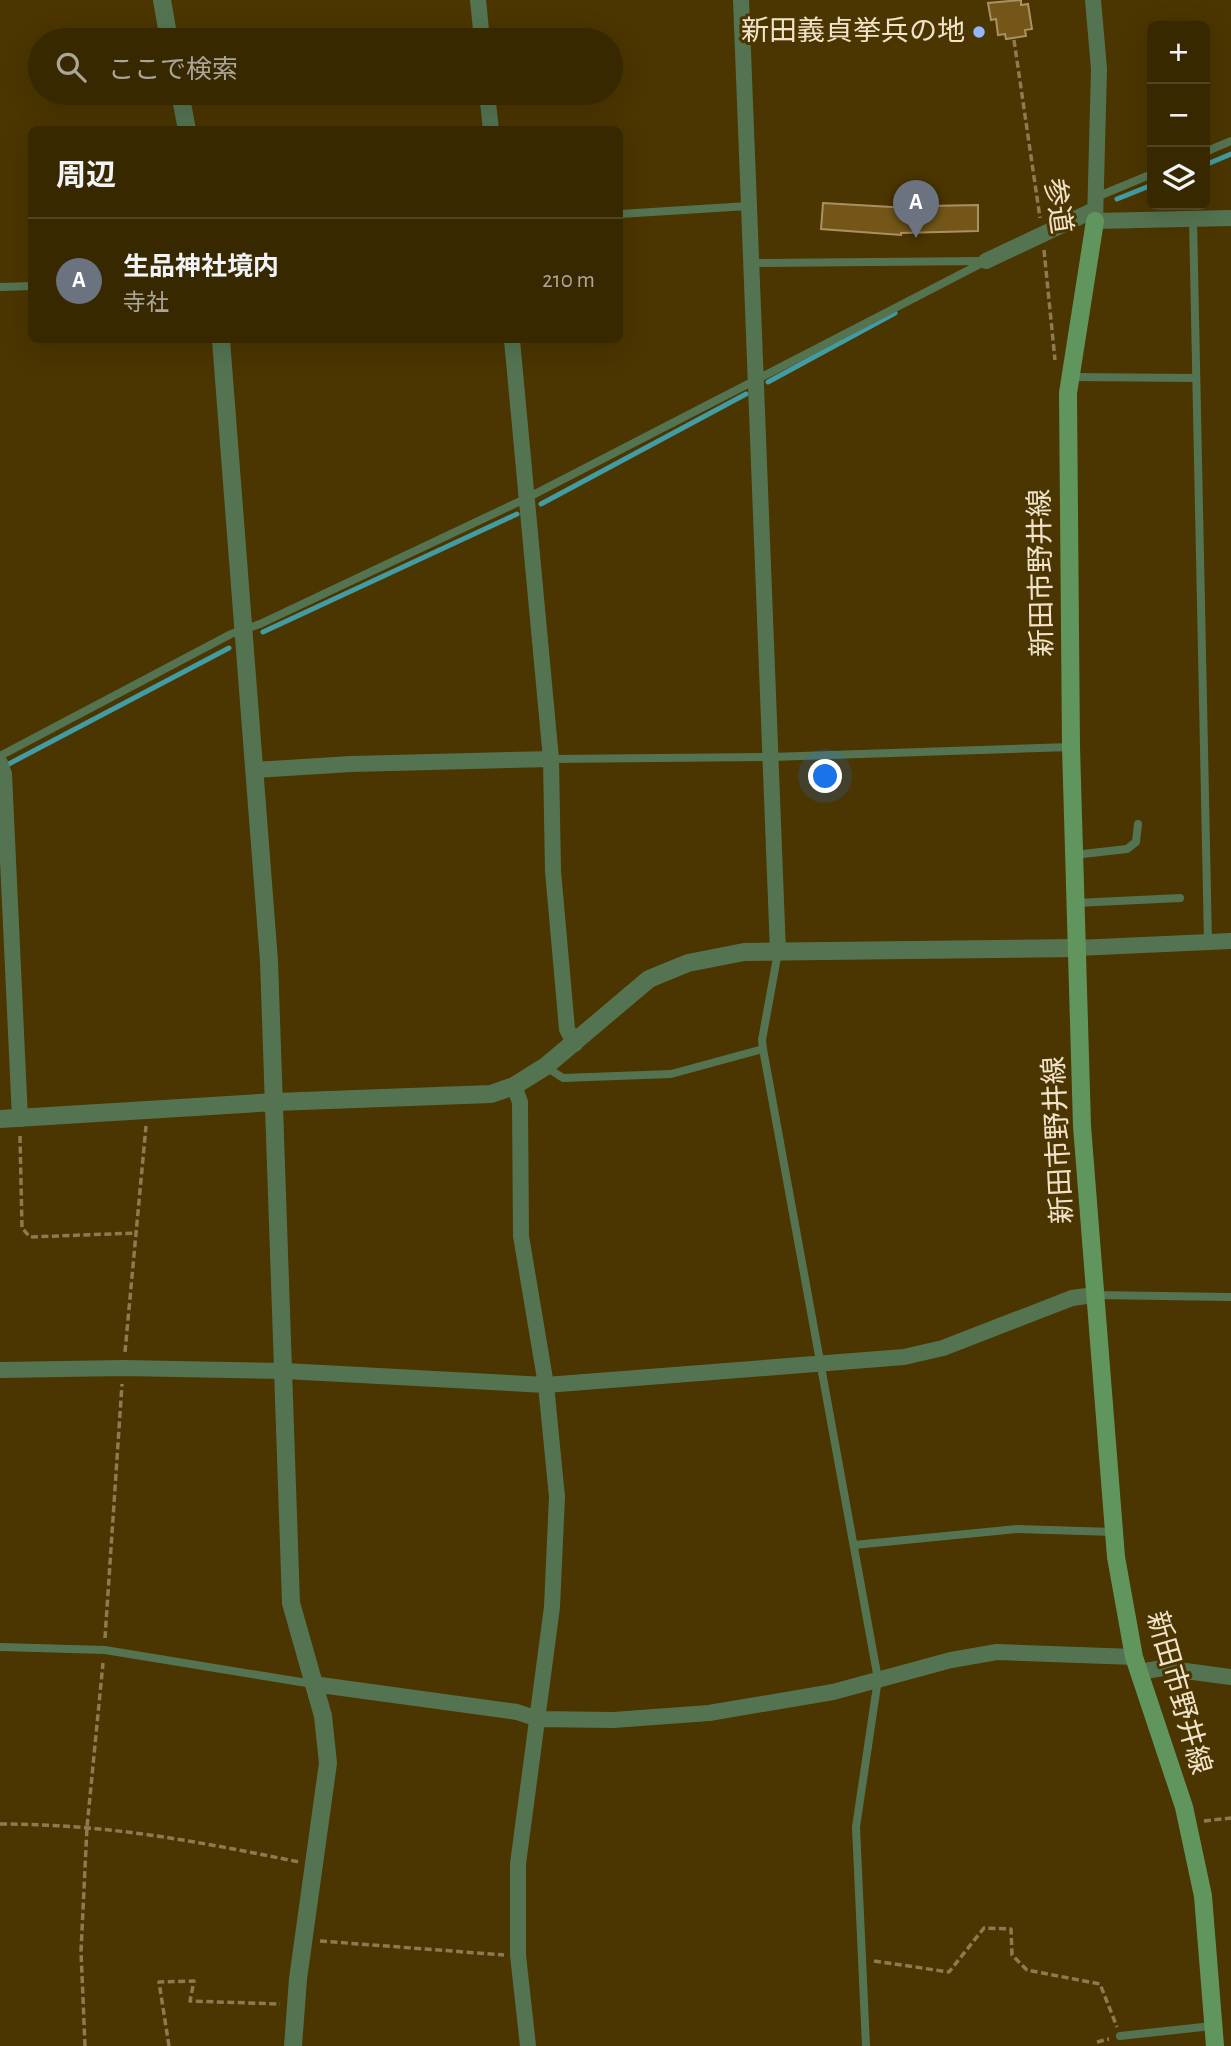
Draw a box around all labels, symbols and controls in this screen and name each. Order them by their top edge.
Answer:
place label: 新田義貞挙兵の地 [741,16,965,46]
map controls [1147,21,1210,210]
button: + [1147,21,1210,84]
marker: 新田義貞挙兵の地 [971,24,987,40]
search box [28,28,623,105]
icon: search [52,48,90,86]
text: ここで検索 [108,57,238,83]
button: − [1147,84,1210,147]
button: layers [1147,147,1210,210]
text: 周辺 [56,161,116,191]
street label: 参道 [1039,176,1077,236]
pin: A [893,180,939,238]
text: 生品神社境内 [123,254,279,280]
text: A [72,269,86,292]
text: 210 m [542,269,595,292]
text: 寺社 [123,292,169,315]
street label: 新田市野井線 [1025,489,1057,657]
your location [808,759,842,793]
street label: 新田市野井線 [1039,1055,1077,1225]
street label: 新田市野井線 [1141,1608,1217,1778]

